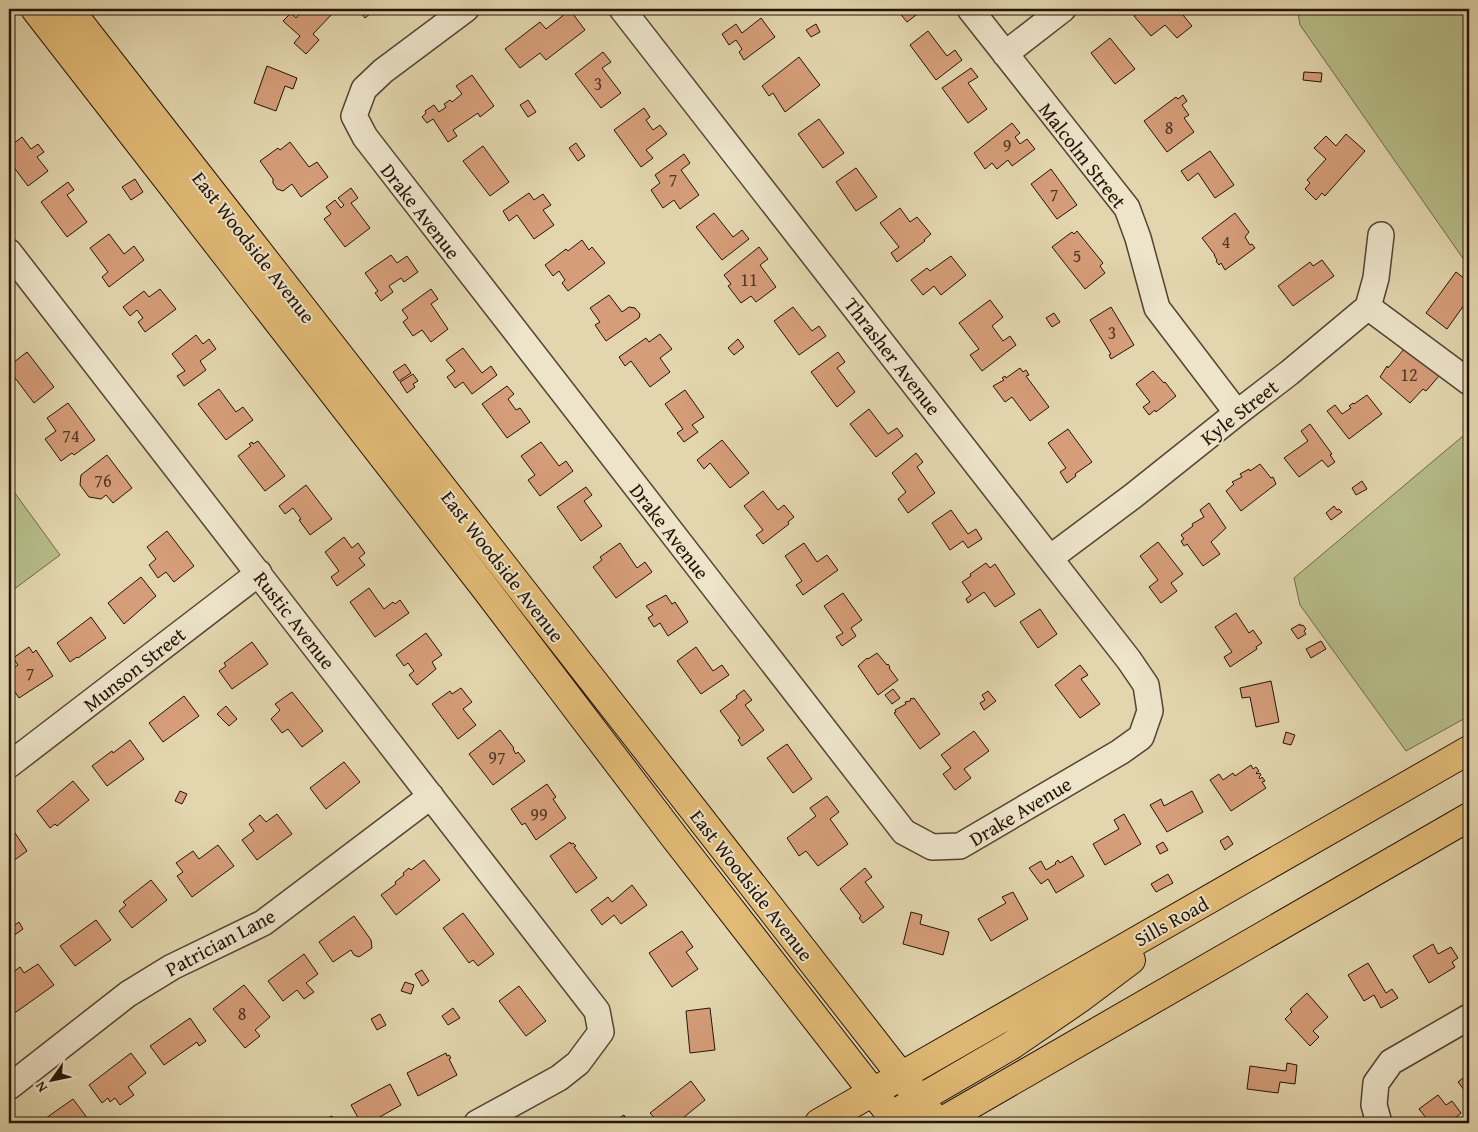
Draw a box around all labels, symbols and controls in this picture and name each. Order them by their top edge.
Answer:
house number: 3 [594,70,602,97]
street label: Malcolm Street [1032,96,1134,214]
house number: 8 [1165,114,1173,141]
house number: 9 [1003,132,1011,159]
street label: Drake Avenue [374,157,468,265]
street label: East Woodside Avenue [185,165,323,329]
house number: 7 [669,166,677,193]
house number: 7 [1050,181,1058,208]
house number: 4 [1222,228,1230,255]
house number: 5 [1073,242,1081,269]
house number: 11 [740,266,758,293]
street label: Thrasher Avenue [838,291,948,421]
house number: 3 [1108,319,1116,346]
house number: 12 [1400,361,1418,388]
street label: Kyle Street [1194,372,1284,452]
house number: 74 [62,422,80,449]
house number: 76 [94,467,112,494]
street label: Drake Avenue [623,477,717,585]
street label: East Woodside Avenue [434,484,572,648]
street label: Rustic Avenue [247,565,343,675]
street label: Munson Street [77,620,191,718]
house number: 7 [26,660,34,687]
house number: 97 [488,744,506,771]
street label: Drake Avenue [963,769,1077,853]
house number: 99 [530,801,548,828]
street label: East Woodside Avenue [683,803,821,967]
street label: Sills Road [1129,889,1214,953]
street label: Patrician Lane [160,901,280,983]
house number: 8 [238,1000,246,1027]
north arrow [28,1054,78,1104]
text: N [30,1077,52,1096]

